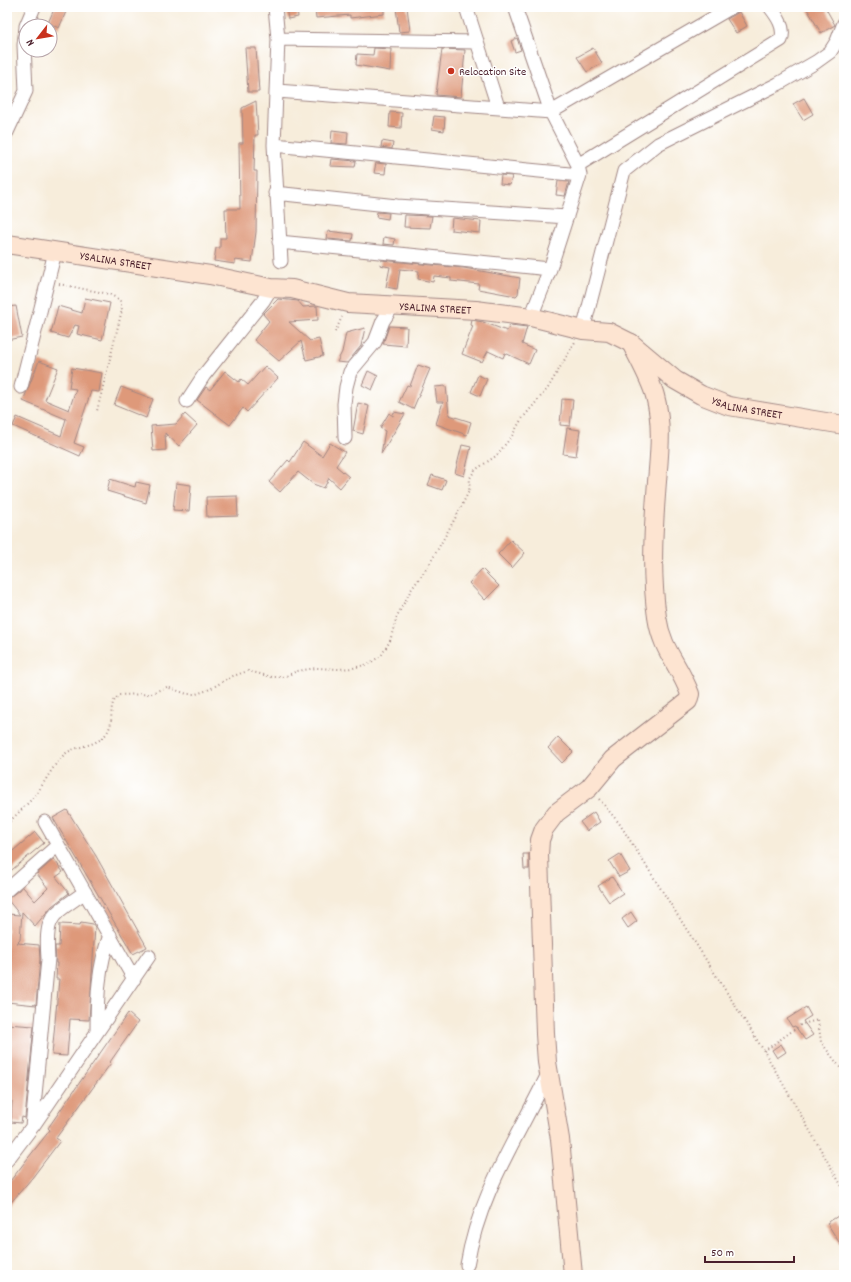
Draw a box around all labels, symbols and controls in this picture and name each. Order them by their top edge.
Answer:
north arrow [18,18,58,58]
text: N [23,35,39,49]
place label: Relocation Site [459,64,526,81]
marker: Relocation Site [446,66,456,76]
street label: YSALINA STREET [79,248,152,276]
street label: YSALINA STREET [399,299,472,320]
street label: YSALINA STREET [709,393,784,425]
scale bar [705,1238,794,1264]
text: 50 m [711,1245,734,1262]

